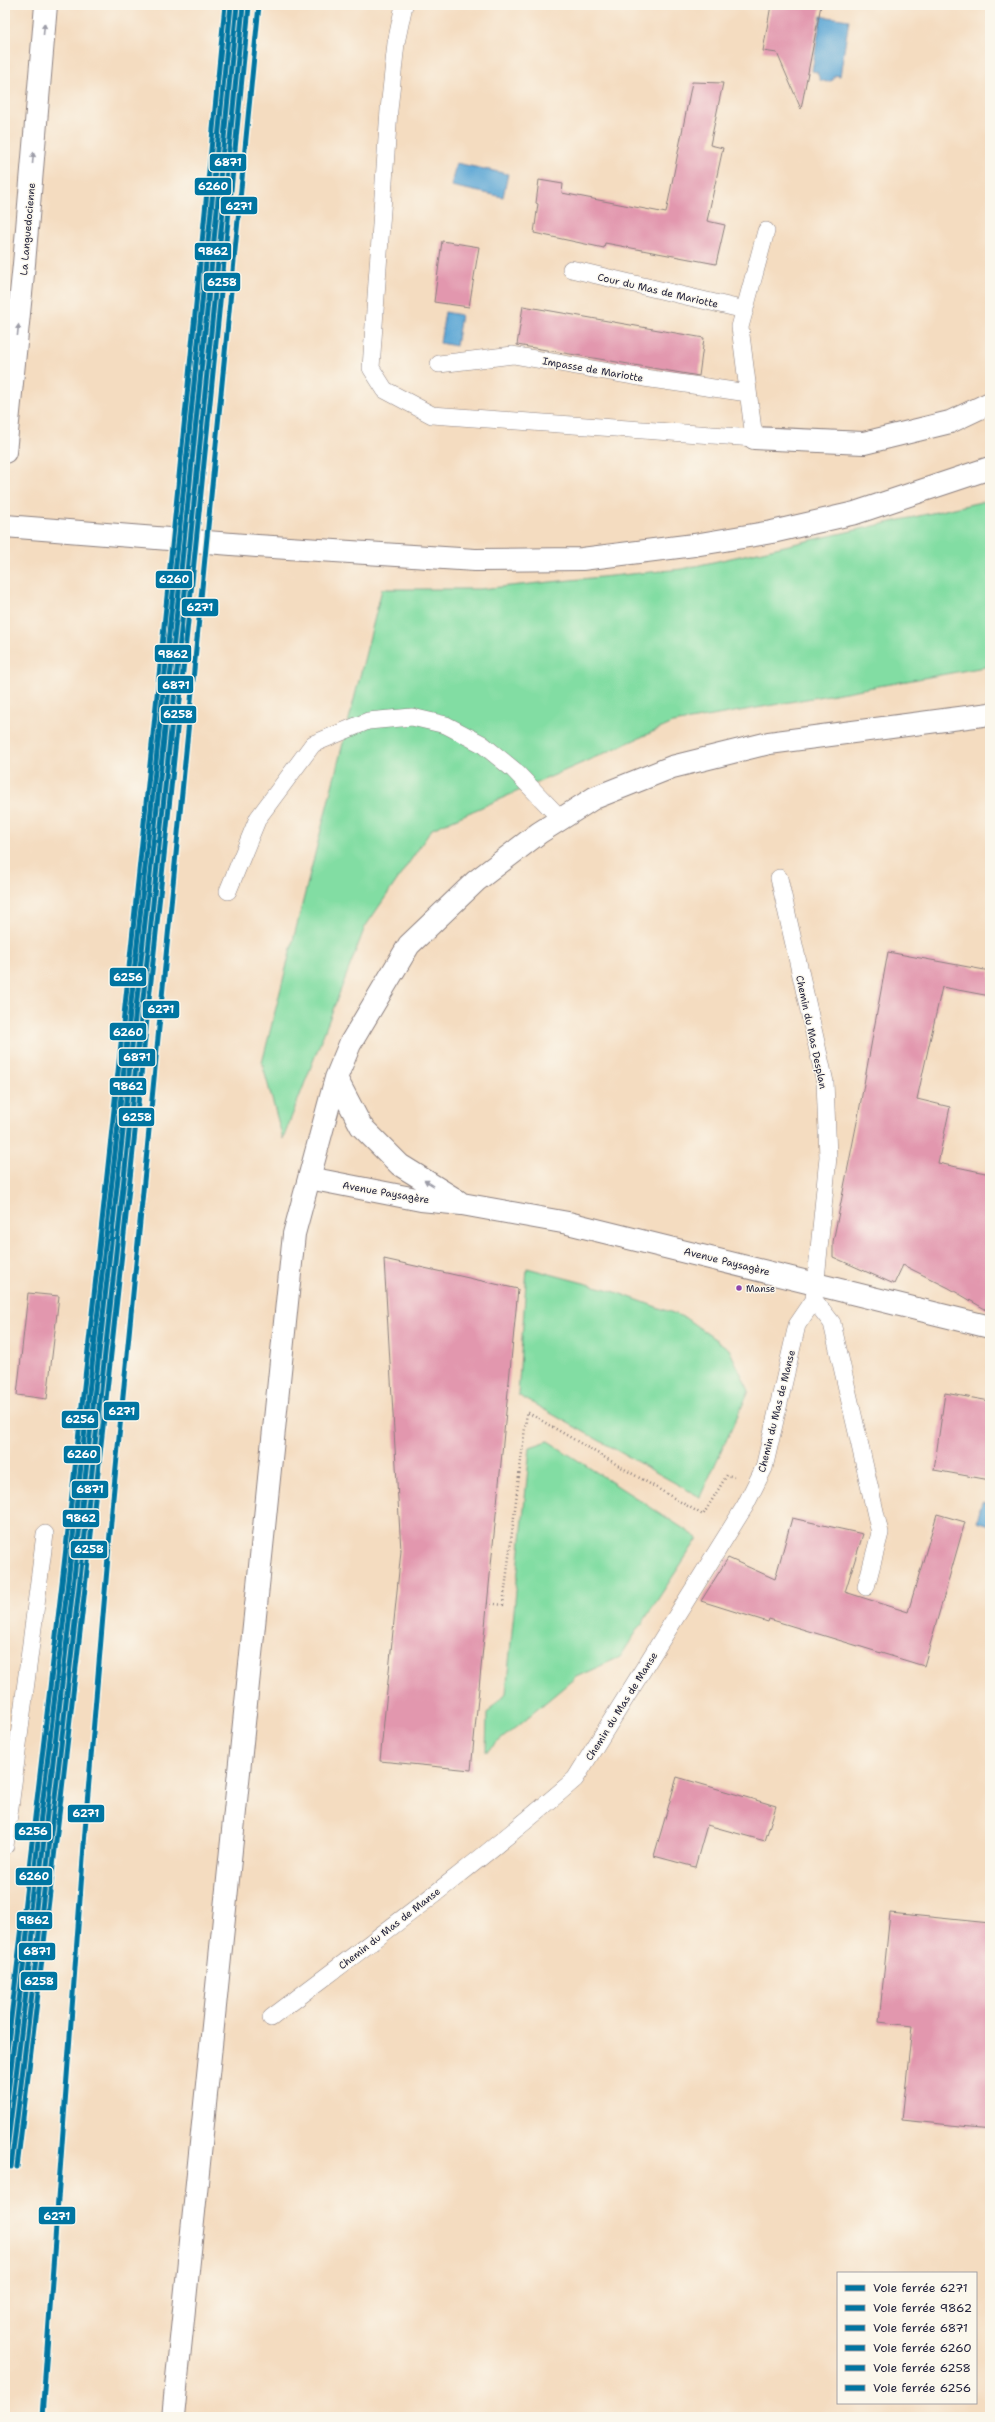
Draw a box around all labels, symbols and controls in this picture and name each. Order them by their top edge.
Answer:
one-way arrow [41,23,48,35]
one-way arrow [30,152,37,164]
line badge: 6871 [209,153,247,172]
text: 6871 [214,155,242,170]
line badge: 6260 [194,177,232,196]
text: 6260 [198,179,228,194]
street label: La Languedocienne [17,182,38,276]
line badge: 6271 [220,196,258,215]
text: 6271 [226,199,252,214]
line badge: 9862 [194,242,232,261]
text: 9862 [198,244,228,259]
street label: Cour du Mas de Mariotte [596,270,720,311]
line badge: 6258 [203,272,241,292]
text: 6258 [207,275,237,290]
one-way arrow [14,324,21,336]
street label: Impasse de Mariotte [541,354,645,385]
line badge: 6260 [155,570,193,589]
text: 6260 [159,572,189,587]
line badge: 6271 [181,598,219,617]
text: 6271 [187,600,213,615]
line badge: 9862 [154,644,192,663]
text: 9862 [158,647,188,662]
line badge: 6871 [157,675,194,694]
text: 6871 [162,678,190,693]
line badge: 6258 [160,705,197,724]
text: 6258 [163,707,193,722]
line badge: 6256 [109,967,147,987]
text: 6256 [113,970,143,985]
street label: Chemin du Mas Desplan [793,974,830,1090]
line badge: 6271 [142,1000,180,1019]
text: 6271 [148,1002,174,1017]
line badge: 6260 [109,1022,147,1041]
text: 6260 [113,1025,143,1040]
line badge: 6871 [118,1048,156,1067]
text: 6871 [123,1050,151,1065]
line badge: 9862 [109,1077,147,1096]
text: 9862 [113,1079,143,1094]
line badge: 6258 [118,1107,155,1127]
text: 6258 [122,1110,152,1125]
street label: Avenue Paysagère [341,1178,431,1207]
one-way arrow [423,1180,435,1187]
street label: Avenue Paysagère [683,1245,771,1279]
marker: Manse [734,1283,744,1293]
place label: Manse [746,1283,775,1295]
street label: Chemin du Mas de Manse [755,1348,798,1474]
line badge: 6271 [103,1401,140,1421]
text: 6271 [109,1404,135,1419]
line badge: 6256 [61,1410,99,1429]
text: 6256 [65,1412,95,1427]
line badge: 6260 [63,1445,101,1464]
text: 6260 [67,1447,97,1462]
line badge: 6871 [71,1480,109,1499]
text: 6871 [76,1482,104,1497]
line badge: 9862 [62,1509,100,1528]
text: 9862 [66,1511,96,1526]
line badge: 6258 [70,1540,108,1559]
text: 6258 [74,1542,104,1557]
street label: Chemin du Mas de Manse [583,1649,660,1763]
line badge: 6271 [67,1804,105,1823]
text: 6271 [73,1806,99,1821]
line badge: 6256 [14,1822,52,1841]
text: 6256 [18,1824,48,1839]
line badge: 6260 [15,1867,53,1886]
text: 6260 [19,1869,49,1884]
street label: Chemin du Mas de Manse [336,1884,443,1972]
line badge: 9862 [16,1911,53,1930]
text: 9862 [19,1913,49,1928]
line badge: 6871 [18,1942,56,1961]
text: 6871 [23,1944,51,1959]
line badge: 6258 [20,1971,58,1991]
text: 6258 [24,1974,54,1989]
line badge: 6271 [38,2206,76,2225]
text: 6271 [44,2209,70,2224]
legend [837,2272,977,2404]
text: Voie ferrée 6271 [873,2280,968,2296]
text: Voie ferrée 9862 [873,2300,972,2316]
text: Voie ferrée 6871 [873,2320,968,2336]
text: Voie ferrée 6260 [873,2340,972,2356]
text: Voie ferrée 6258 [873,2360,971,2376]
text: Voie ferrée 6256 [873,2380,971,2396]

